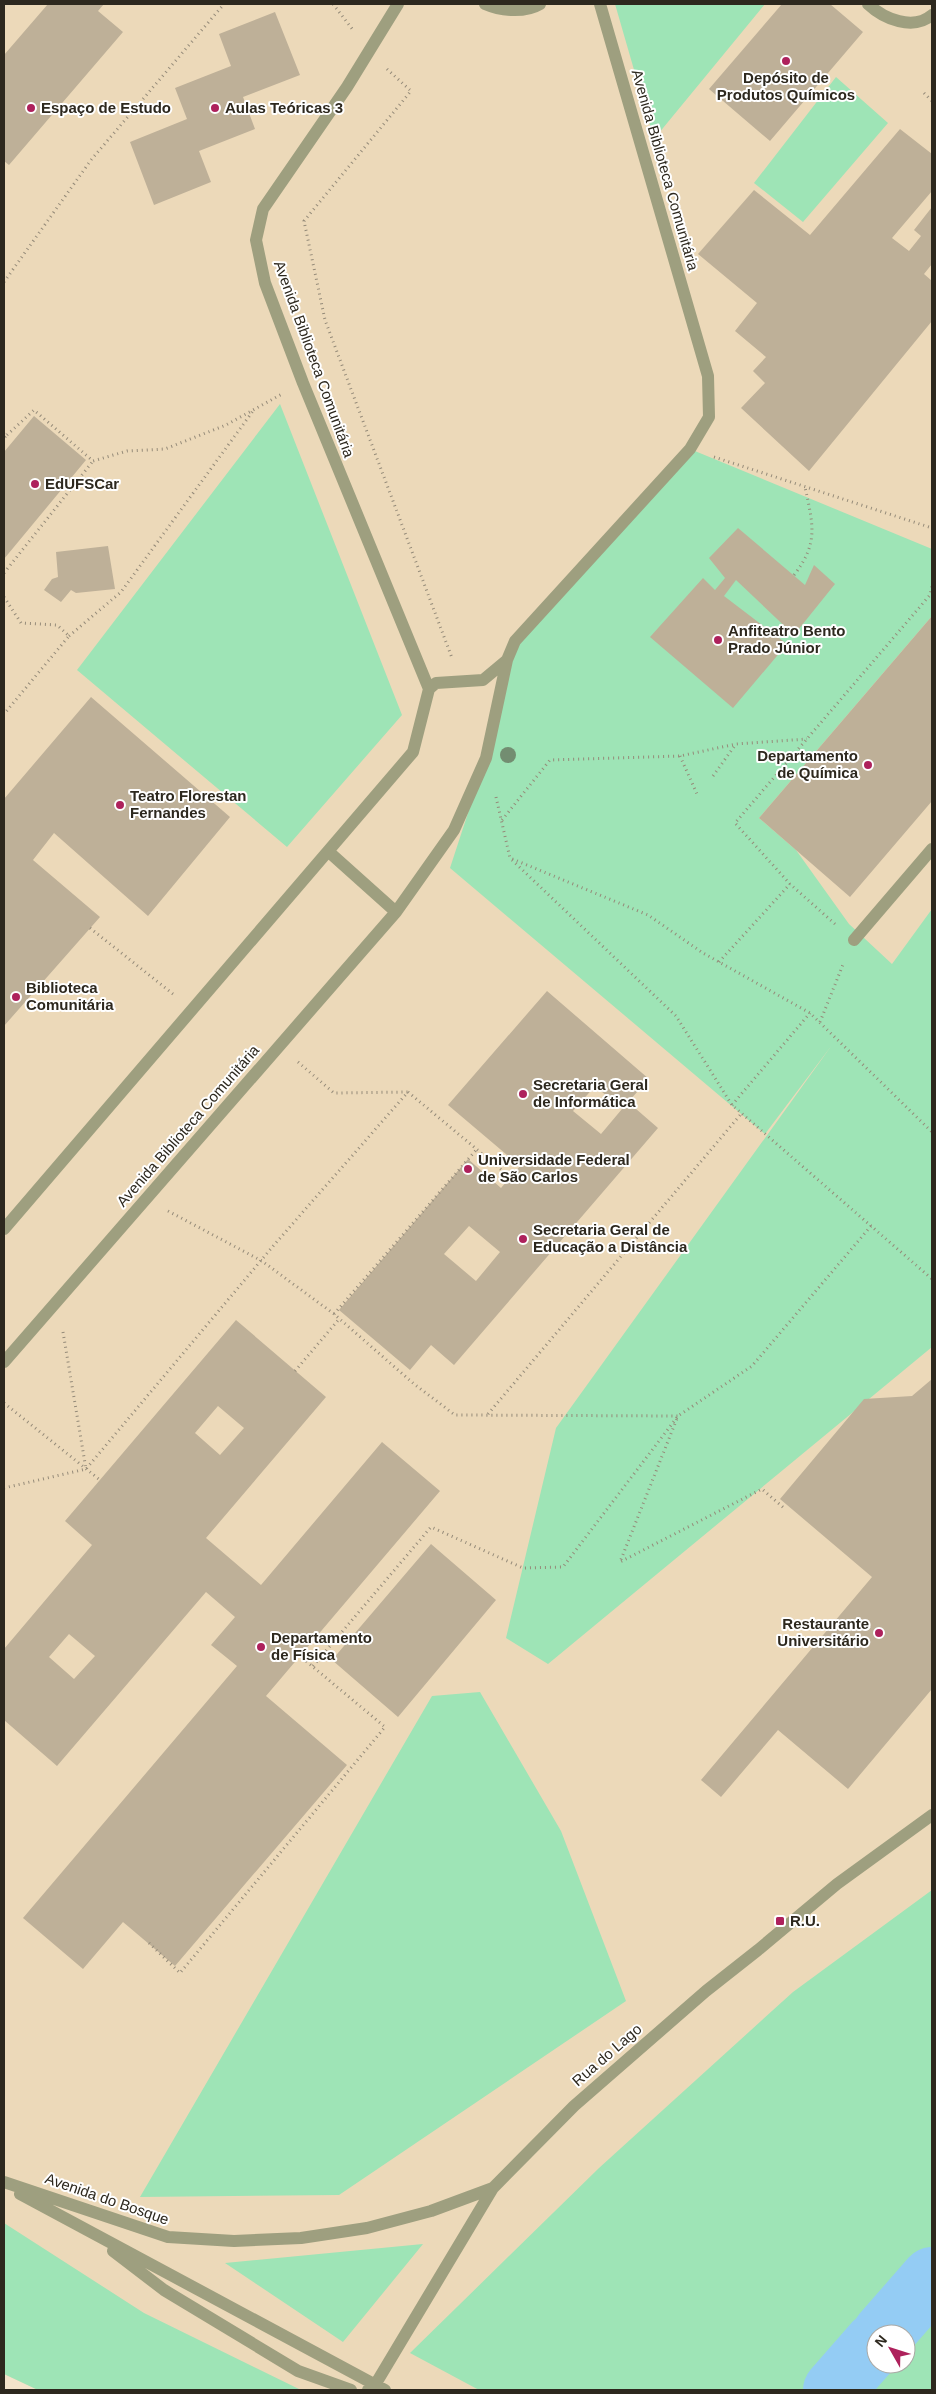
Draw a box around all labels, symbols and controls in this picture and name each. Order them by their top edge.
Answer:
marker: Depósito de Produtos Químicos [780,55,792,67]
street label: Avenida Biblioteca Comunitária [629,67,703,273]
place label: Depósito de Produtos Químicos [717,69,855,103]
place label: Espaço de Estudo [41,99,171,116]
place label: Aulas Teóricas 3 [225,99,343,116]
marker: Espaço de Estudo [25,102,37,114]
marker: Aulas Teóricas 3 [209,102,221,114]
street label: Avenida Biblioteca Comunitária [271,258,358,460]
place label: EdUFSCar [45,475,119,492]
marker: EdUFSCar [29,478,41,490]
place label: Anfiteatro Bento Prado Júnior [728,622,846,656]
marker: Anfiteatro Bento Prado Júnior [712,634,724,646]
place label: Departamento de Química [757,747,859,781]
marker: Departamento de Química [862,759,874,771]
place label: Teatro Florestan Fernandes [130,787,246,821]
marker: Teatro Florestan Fernandes [114,799,126,811]
place label: Biblioteca Comunitária [26,979,114,1013]
marker: Biblioteca Comunitária [10,991,22,1003]
street label: Avenida Biblioteca Comunitária [113,1041,263,1210]
place label: Secretaria Geral de Informática [533,1076,648,1110]
marker: Secretaria Geral de Informática [517,1088,529,1100]
place label: Universidade Federal de São Carlos [478,1151,630,1185]
marker: Universidade Federal de São Carlos [462,1163,474,1175]
place label: Secretaria Geral de Educação a Distância [533,1221,688,1255]
marker: Secretaria Geral de Educação a Distância [517,1233,529,1245]
place label: Restaurante Universitário [777,1615,869,1649]
marker: Restaurante Universitário [873,1627,885,1639]
place label: Departamento de Física [271,1629,372,1663]
marker: Departamento de Física [255,1641,267,1653]
place label: R.U. [790,1912,820,1929]
marker: R.U. [774,1915,786,1927]
street label: Rua do Lago [569,2020,645,2089]
street label: Avenida do Bosque [43,2169,171,2228]
north arrow [866,2324,916,2374]
text: N [871,2332,890,2350]

